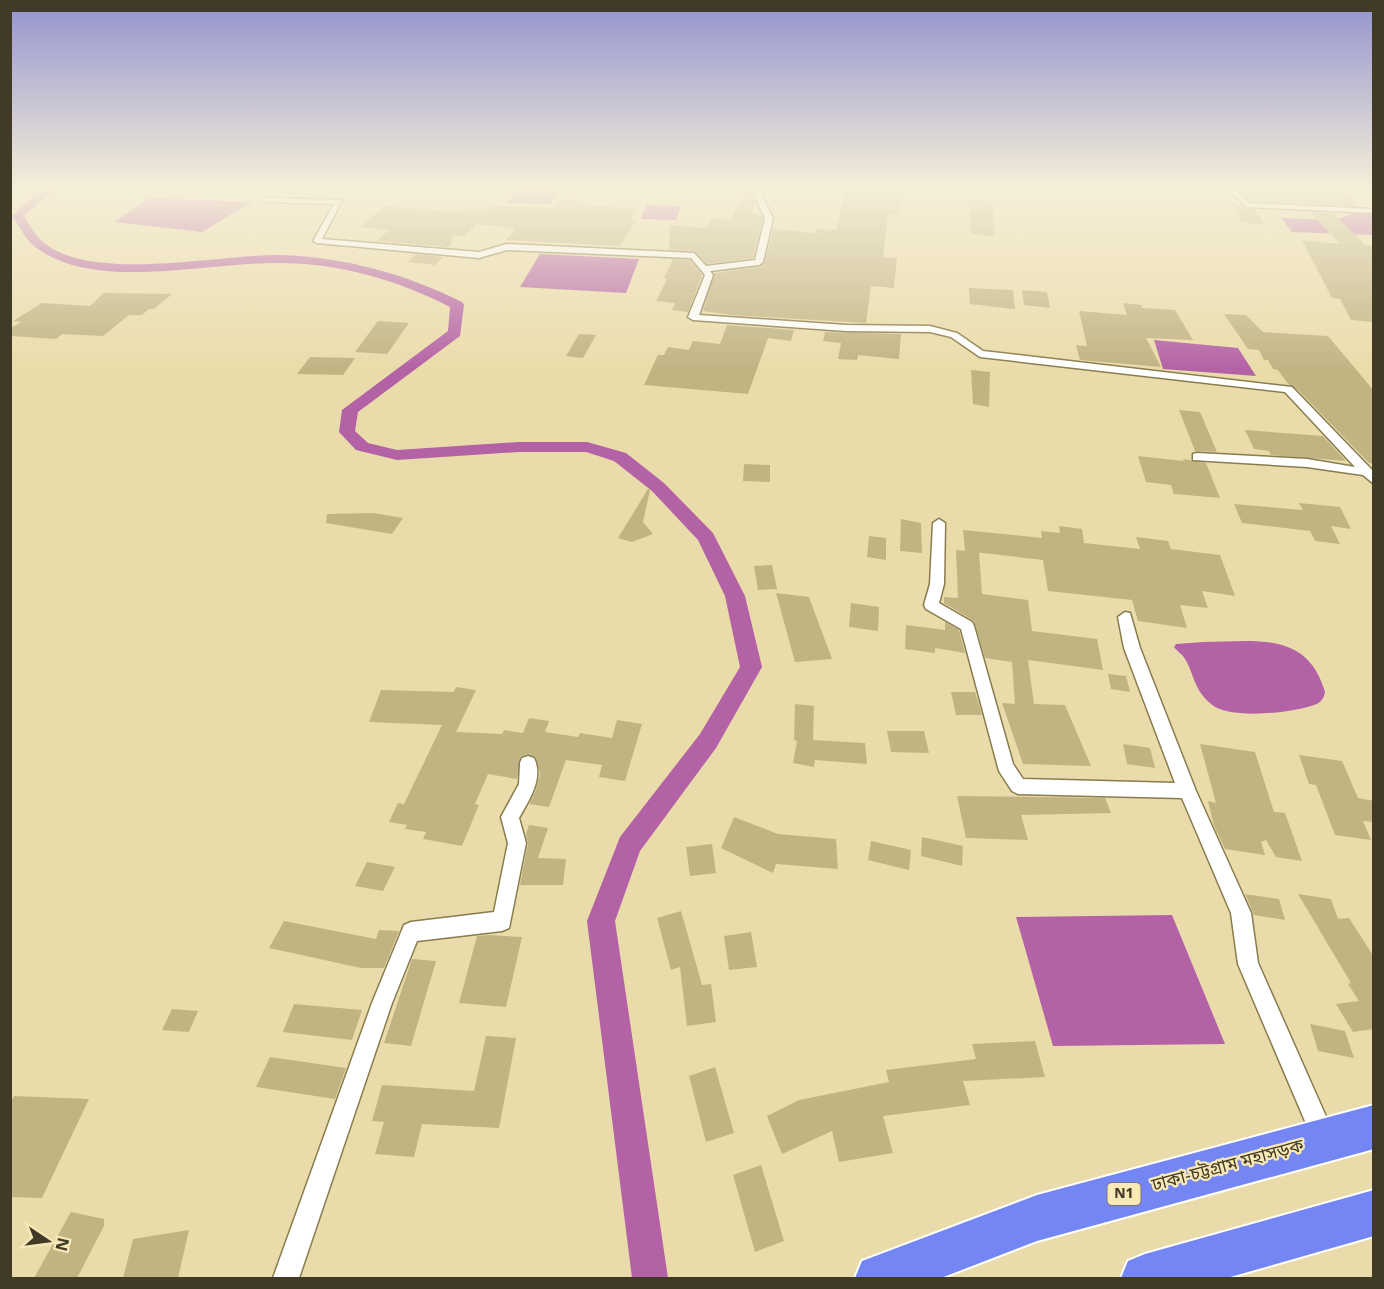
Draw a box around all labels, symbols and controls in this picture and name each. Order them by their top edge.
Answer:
street label: ঢাকা-চট্টগ্রাম মহাসড়ক [1148,1134,1307,1198]
road number: N1 [1108,1183,1140,1205]
north arrow [18,1211,78,1271]
text: N [48,1235,73,1253]

